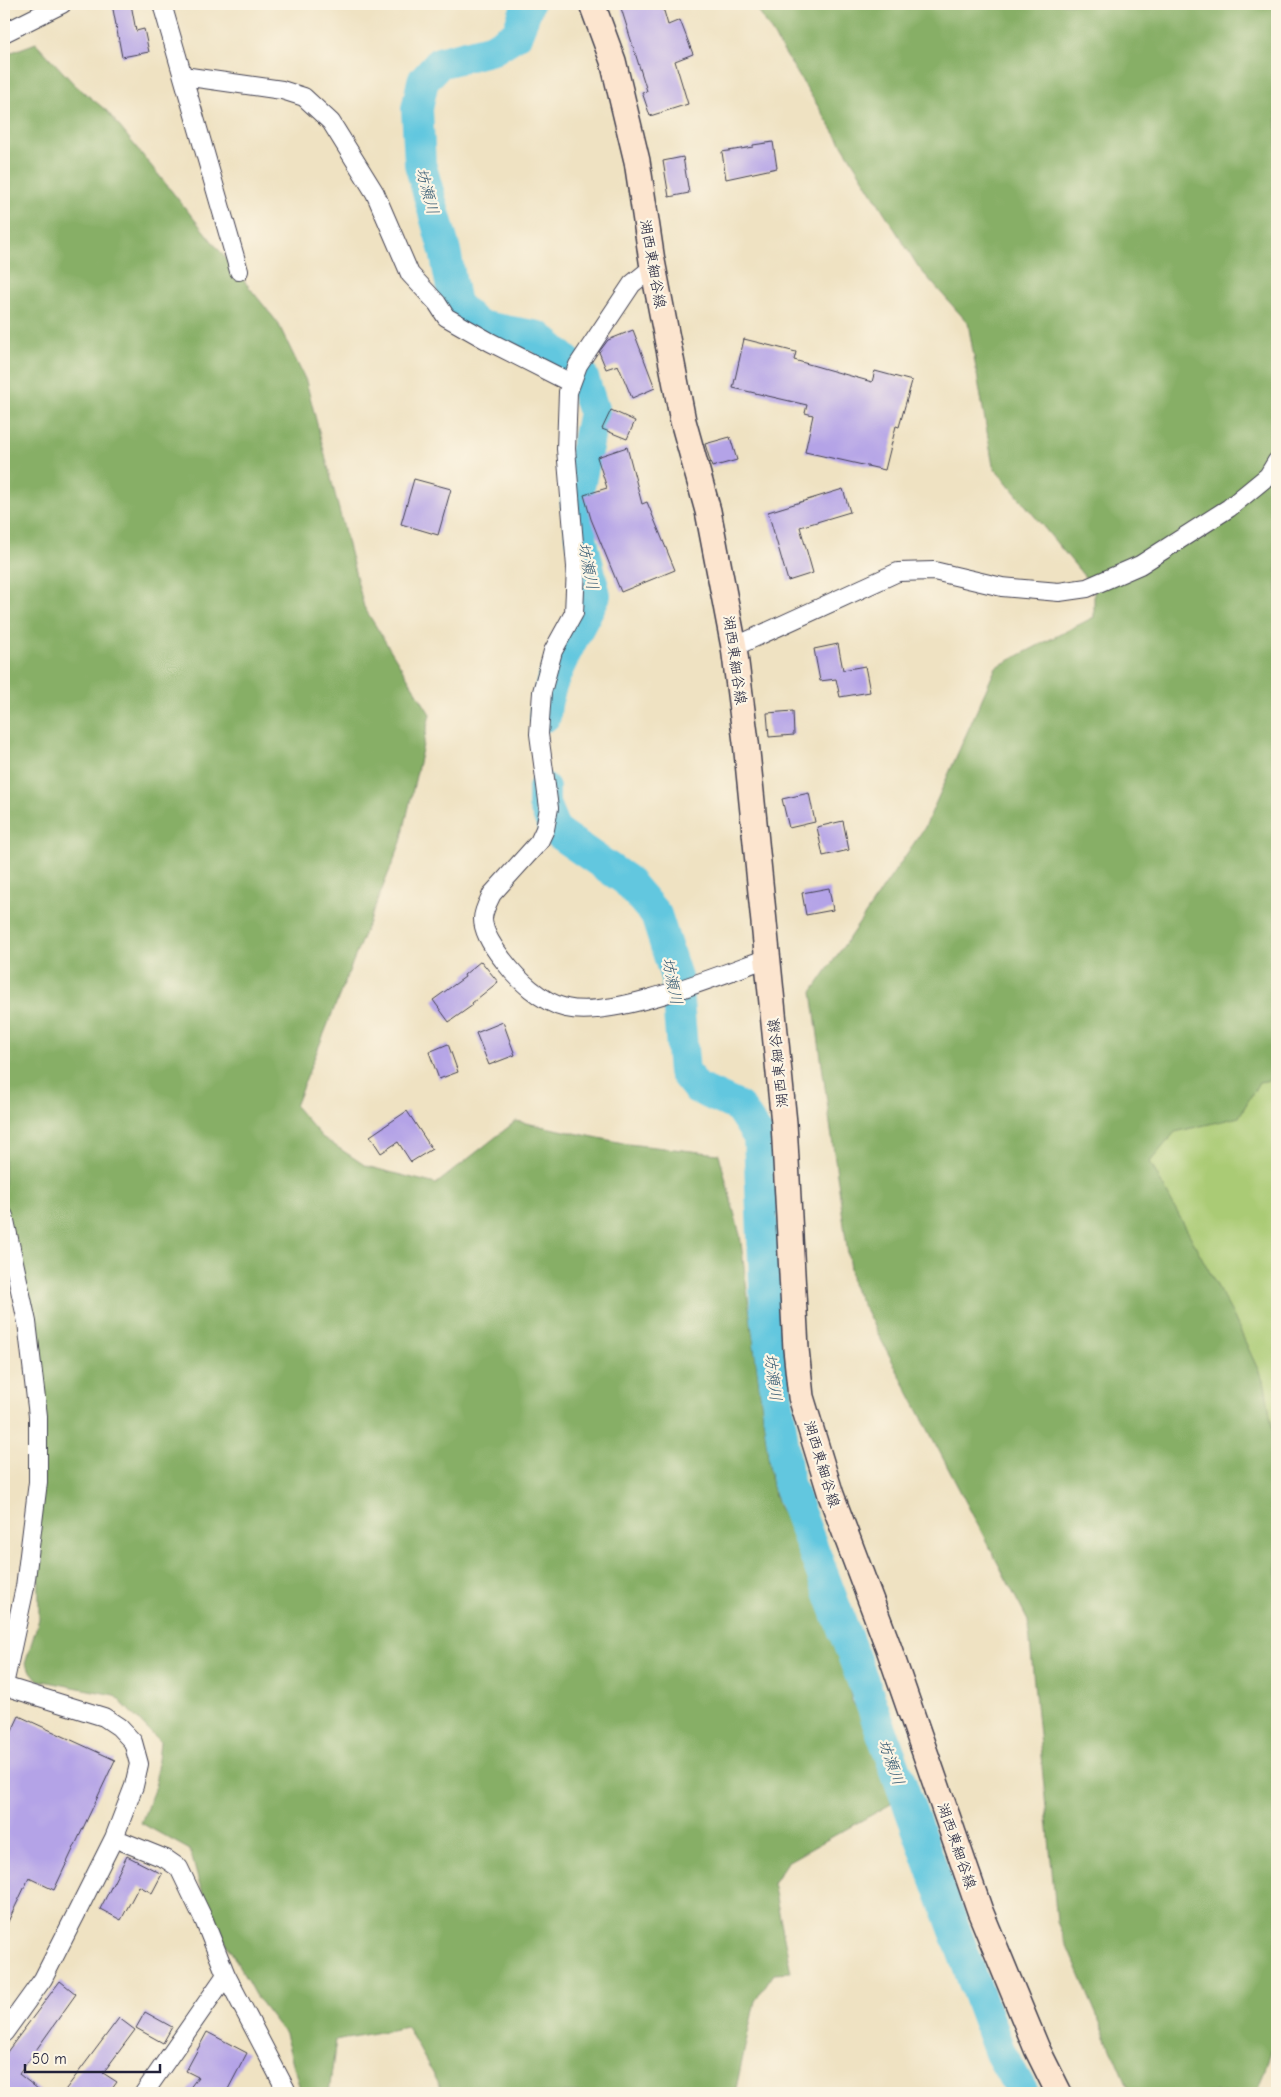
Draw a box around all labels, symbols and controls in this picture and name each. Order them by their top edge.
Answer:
water label: 坊瀬川 [412,166,442,217]
street label: 湖西東細谷線 [636,218,670,310]
water label: 坊瀬川 [575,541,601,591]
street label: 湖西東細谷線 [720,614,750,706]
water label: 坊瀬川 [659,956,685,1006]
street label: 湖西東細谷線 [764,1017,792,1109]
water label: 坊瀬川 [761,1352,785,1402]
street label: 湖西東細谷線 [800,1418,844,1510]
water label: 坊瀬川 [874,1737,908,1788]
street label: 湖西東細谷線 [934,1801,980,1891]
scale bar [25,2042,160,2074]
text: 50 m [32,2050,67,2068]

